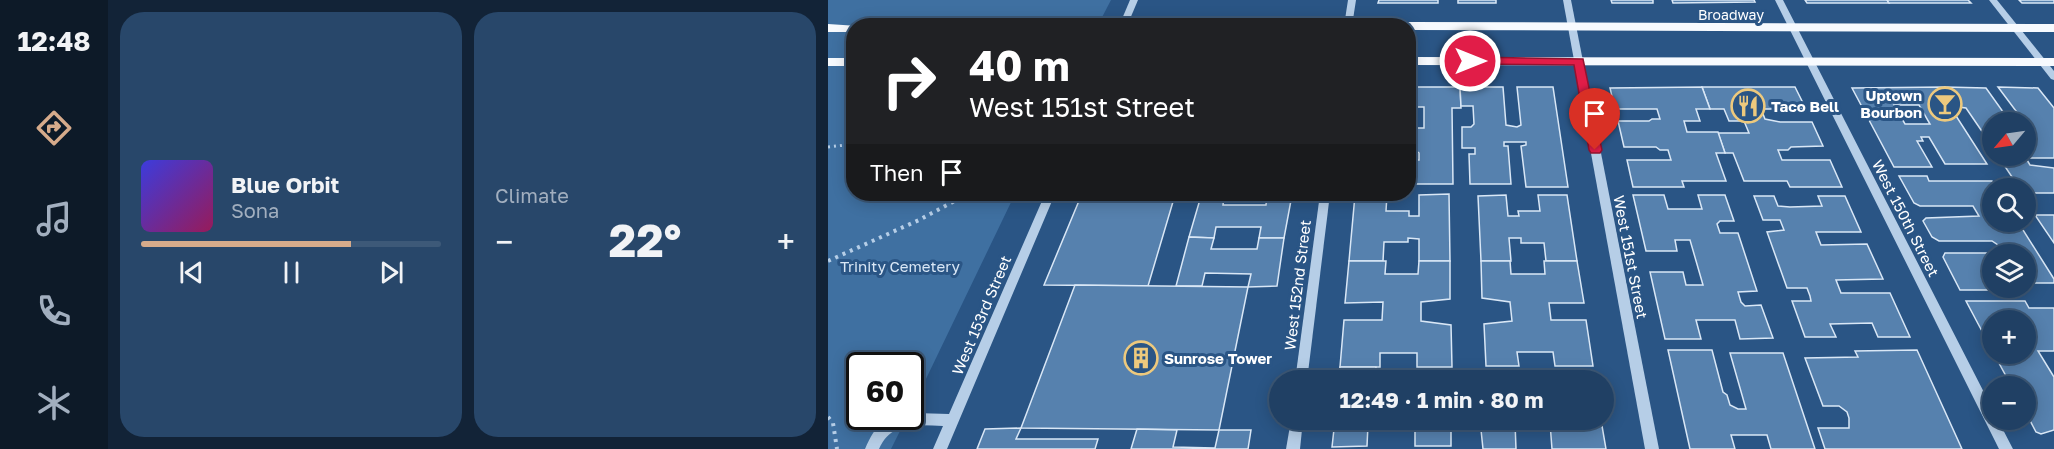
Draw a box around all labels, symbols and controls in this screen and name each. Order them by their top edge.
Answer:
street label: Broadway [1698,6,1764,23]
text: 12:48 [17,25,91,57]
position arrow [1438,29,1502,93]
text: 40 m [969,40,1070,90]
icon: right [870,42,948,120]
place label: Uptown Bourbon [1860,86,1922,121]
bar icon: Uptown Bourbon [1927,86,1963,122]
pin [1569,88,1620,150]
restaurant icon: Taco Bell [1730,88,1766,124]
text: West 151st Street [969,91,1195,123]
icon: arrive [1578,97,1611,130]
place label: Taco Bell [1771,97,1839,115]
icon: directions [33,107,75,149]
north arrow [1982,112,2036,166]
map controls [1982,112,2036,430]
icon: arrive [935,156,968,189]
street label: West 150th Street [1869,157,1943,279]
text: Then [870,159,923,186]
text: Blue Orbit [231,171,339,198]
button: search [1982,178,2036,232]
text: Climate [495,183,569,207]
street label: West 151st Street [1610,194,1652,320]
icon: music [33,198,75,240]
text: Sona [231,198,279,222]
text: 22° [609,213,681,267]
street label: West 152nd Street [1280,219,1314,351]
text: − [495,222,513,261]
text: + [777,222,795,261]
button: layers [1982,244,2036,298]
street label: West 153rd Street [948,253,1014,377]
icon: previous [175,256,208,289]
icon: pause [275,256,308,289]
icon: next [375,256,408,289]
park label: Trinity Cemetery [840,257,960,275]
icon: phone [33,290,75,332]
button: + [1982,310,2036,364]
building icon: Sunrose Tower [1123,340,1159,376]
place label: Sunrose Tower [1164,349,1272,367]
speed limit sign: 60 [846,352,924,430]
button: − [1982,376,2036,430]
icon: climate [33,382,75,424]
text: 12:49 · 1 min · 80 m [1339,386,1544,413]

